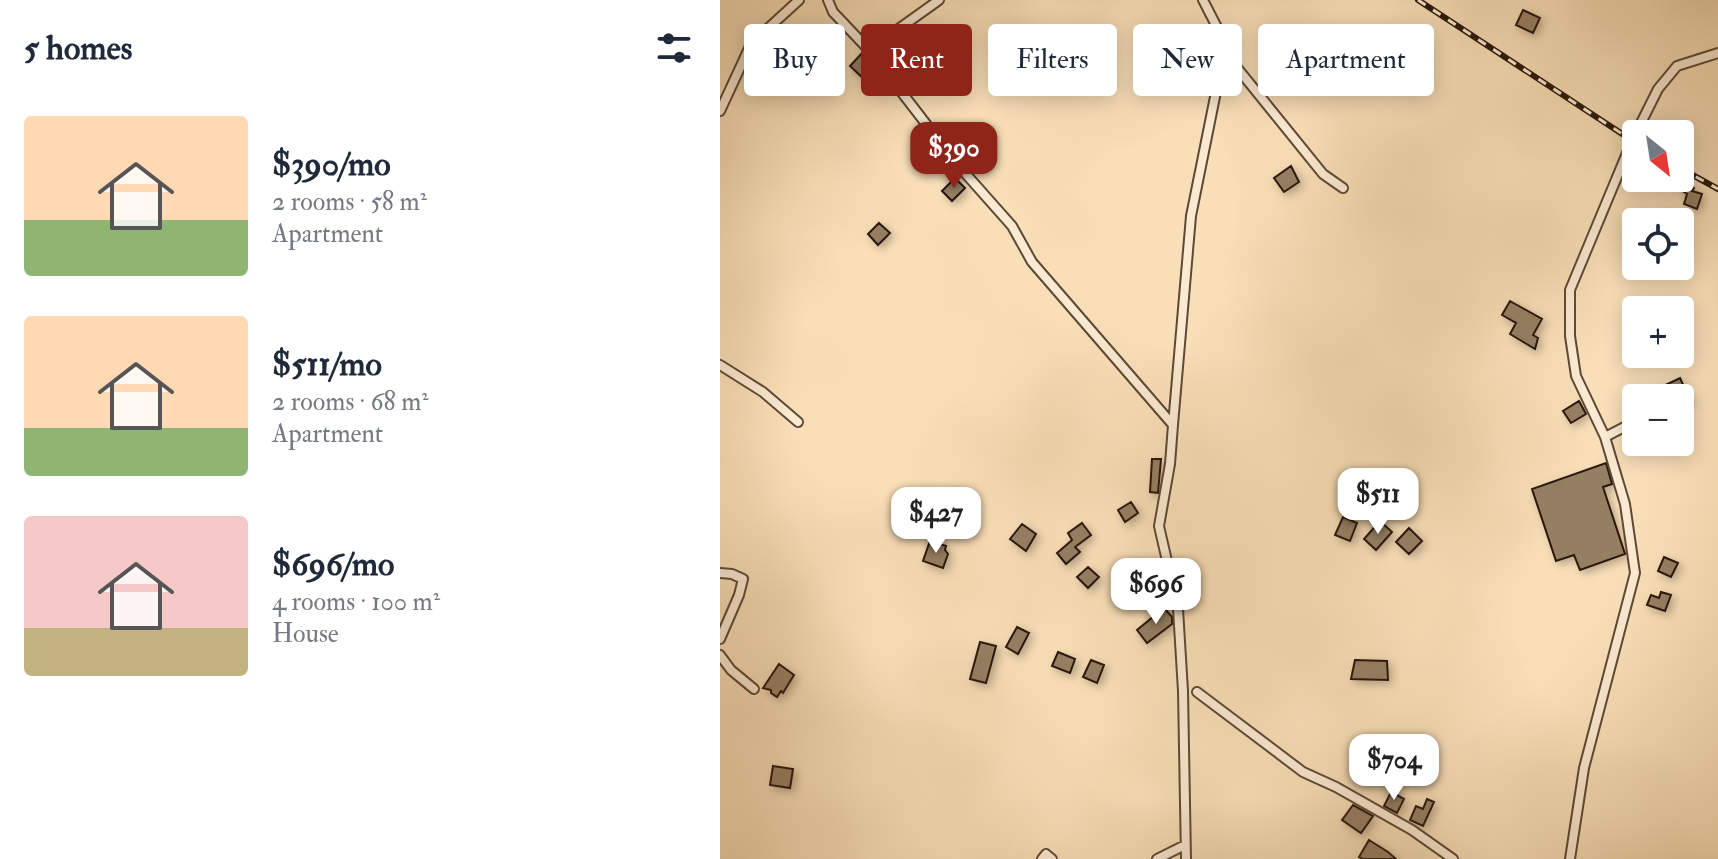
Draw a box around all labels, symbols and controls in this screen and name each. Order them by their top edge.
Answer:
chip: Buy [744,24,845,96]
chip: Rent [861,24,972,96]
chip: Filters [988,24,1117,96]
chip: New [1133,24,1242,96]
chip: Apartment [1258,24,1434,96]
icon: filters [652,26,696,70]
text: 5 homes [24,27,132,70]
north arrow [1622,120,1694,192]
map controls [1622,120,1694,456]
pin: $390 [907,122,1001,190]
text: $390 [928,132,980,164]
text: $390/mo [272,143,391,186]
icon: home [88,148,184,244]
text: 2 rooms · 58 m² [272,186,427,218]
button: locate [1622,208,1694,280]
text: Apartment [272,218,383,250]
button: + [1622,296,1694,368]
text: $511/mo [272,343,382,386]
icon: home [88,348,184,444]
button: − [1622,384,1694,456]
text: 2 rooms · 68 m² [272,386,429,418]
text: Apartment [272,418,383,450]
pin: $511 [1331,468,1425,536]
text: $511 [1356,478,1400,510]
pin: $427 [889,487,983,555]
text: $427 [909,497,963,529]
text: $696/mo [272,543,394,586]
icon: home [88,548,184,644]
pin: $696 [1109,558,1203,626]
text: $696 [1129,568,1183,600]
text: 4 rooms · 100 m² [272,586,440,618]
text: House [272,618,339,650]
pin: $704 [1347,734,1441,802]
text: $704 [1367,744,1421,776]

